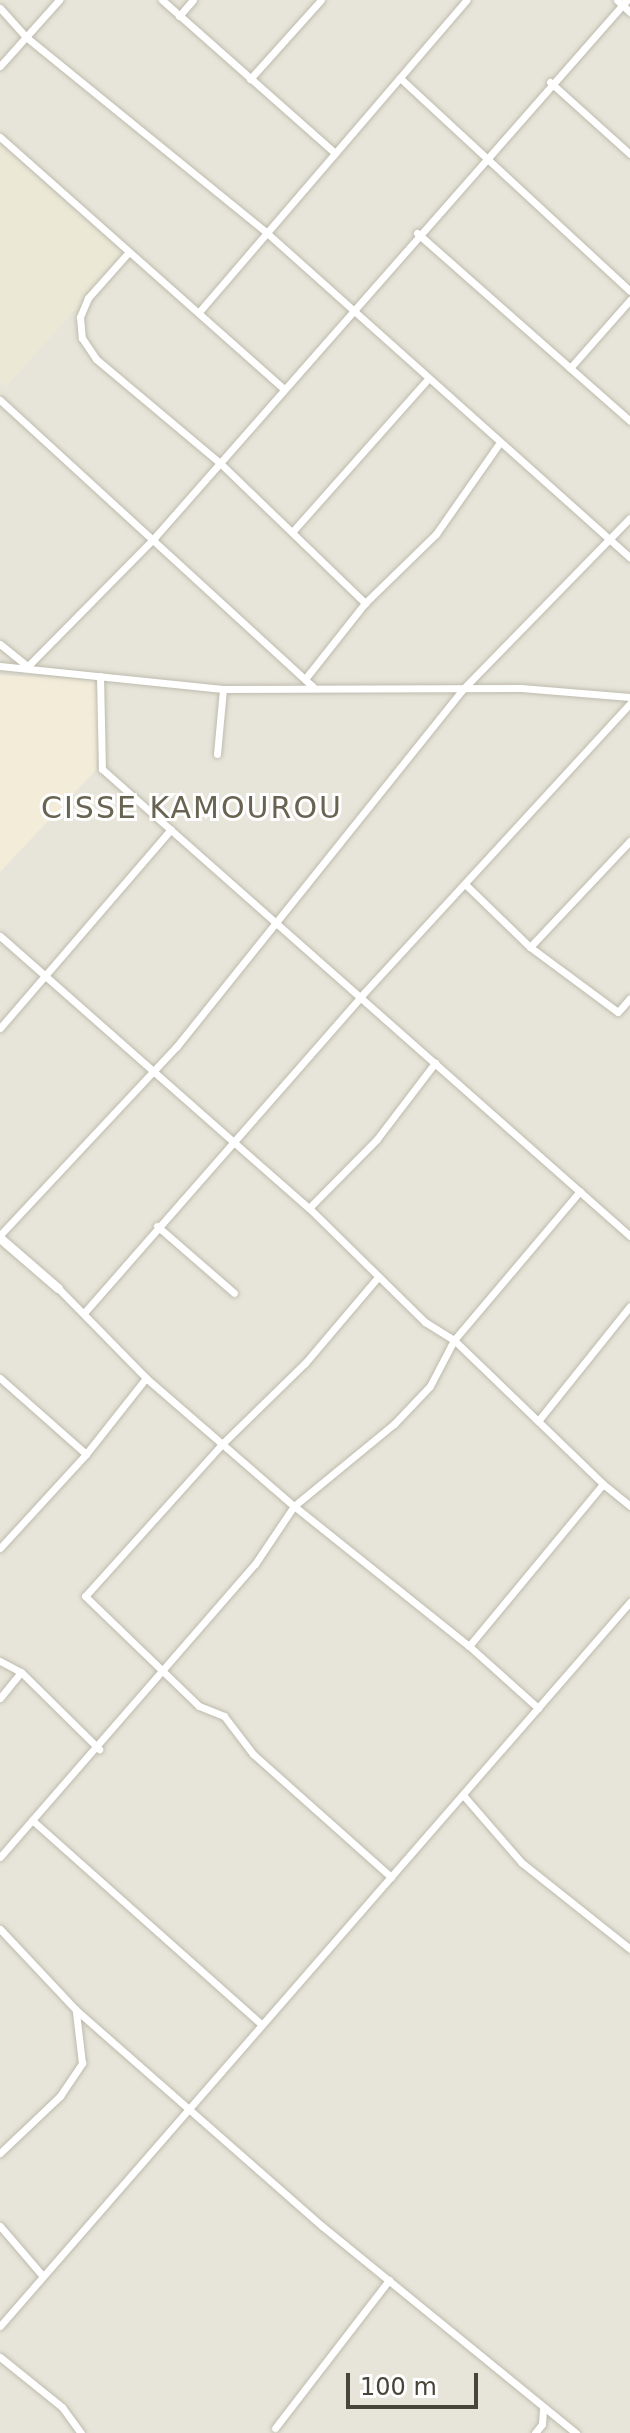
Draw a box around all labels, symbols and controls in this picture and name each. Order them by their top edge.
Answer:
district label: CISSE KAMOUROU [41,790,343,826]
scale bar [350,2357,482,2407]
text: 100 m [360,2373,437,2401]

